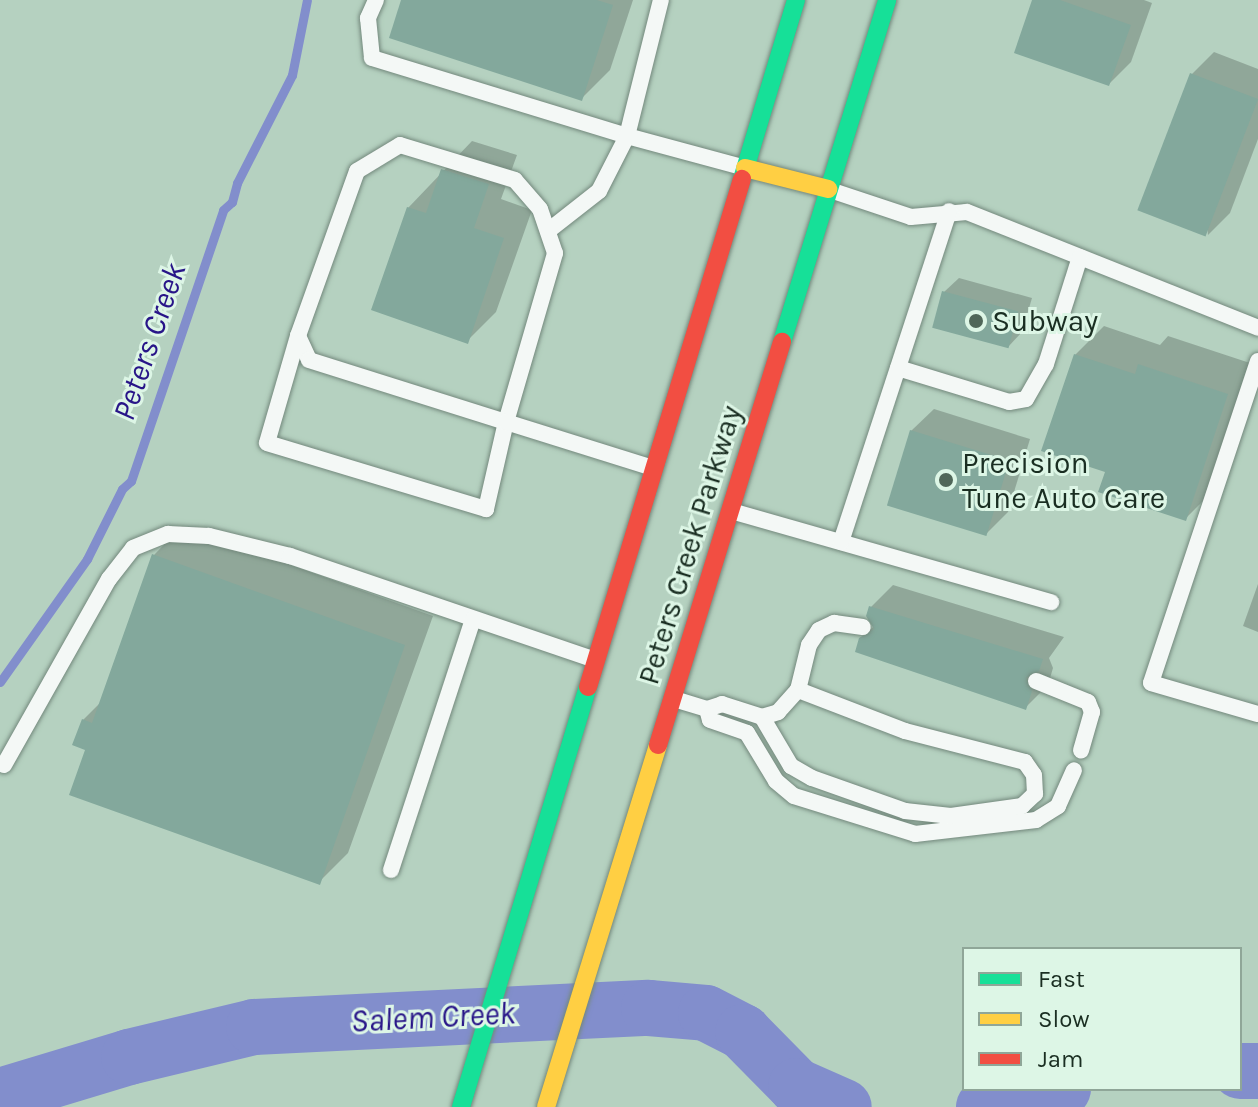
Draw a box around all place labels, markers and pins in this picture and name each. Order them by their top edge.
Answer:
place label: Subway [992,303,1098,339]
marker: Subway [967,312,985,330]
place label: Precision Tune Auto Care [962,445,1165,516]
marker: Precision Tune Auto Care [937,471,955,489]

